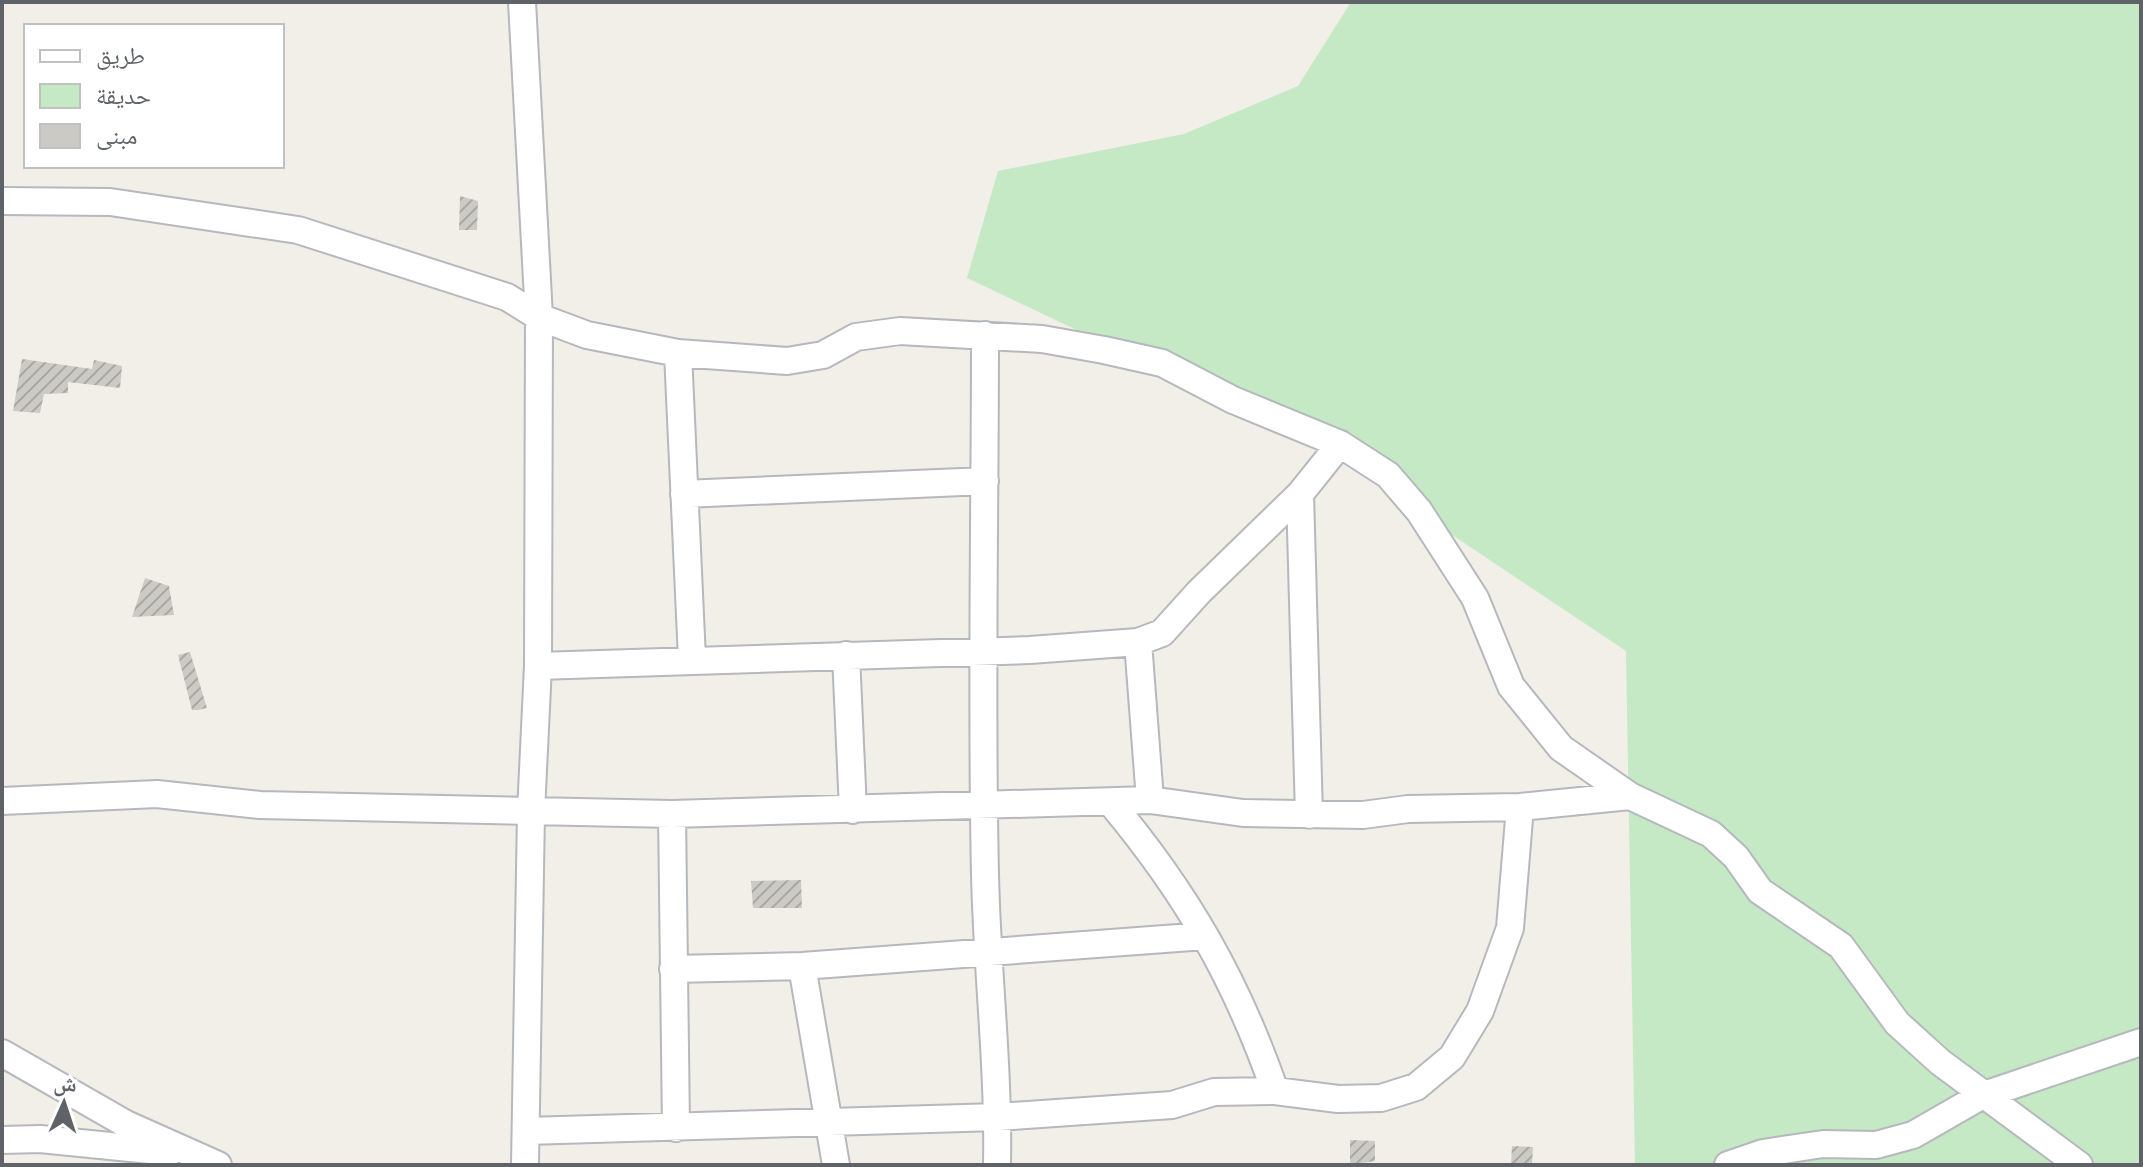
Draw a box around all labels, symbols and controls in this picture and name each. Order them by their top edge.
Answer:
legend [24,24,284,168]
text: طريق [96,37,145,73]
text: حديقة [96,77,151,113]
text: مبنى [96,117,137,153]
north arrow [24,1063,104,1143]
text: ش [53,1065,78,1101]

